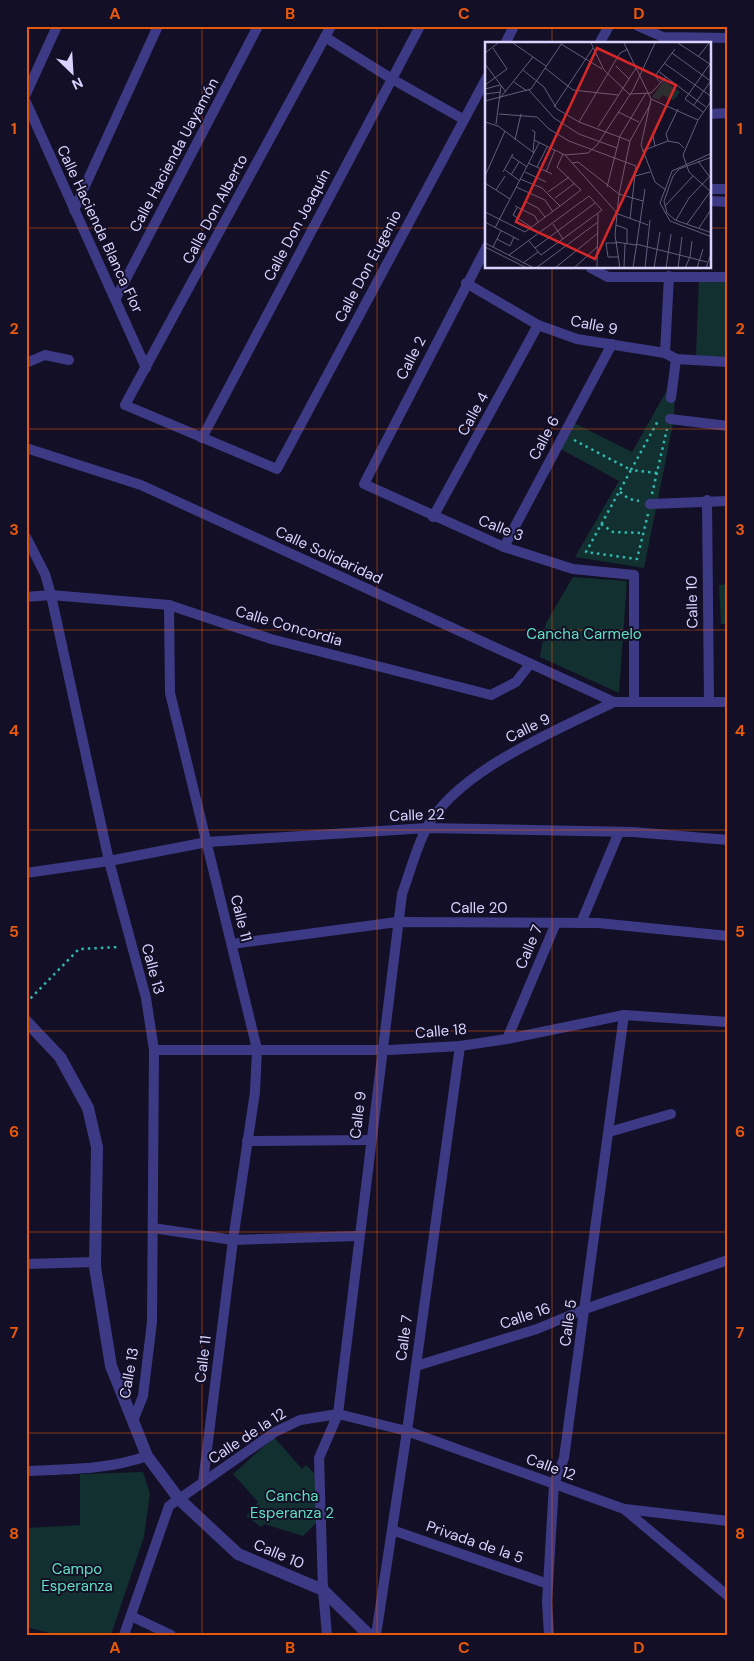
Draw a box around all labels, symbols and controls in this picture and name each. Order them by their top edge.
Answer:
text: A [109,3,121,24]
text: B [285,3,295,24]
text: C [458,3,470,24]
text: D [633,3,645,24]
inset map [485,42,712,269]
north arrow [48,48,98,98]
text: N [69,73,86,94]
street label: Calle Hacienda Uayamón [125,74,223,236]
text: 1 [11,118,17,139]
text: 1 [737,118,743,139]
street label: Calle Hacienda Blanca Flor [52,142,148,317]
street label: Calle Don Alberto [178,151,252,267]
street label: Calle Don Joaquín [259,165,335,285]
street label: Calle Don Eugenio [330,206,406,326]
street label: Calle 9 [569,311,619,339]
text: 2 [9,318,19,339]
text: 2 [735,318,745,339]
street label: Calle 2 [391,333,431,383]
street label: Calle 4 [453,388,493,440]
street label: Calle 6 [524,412,564,464]
street label: Calle 3 [475,510,527,546]
text: 3 [9,519,19,540]
text: 3 [735,519,745,540]
street label: Calle Solidaridad [272,521,386,589]
street label: Calle 10 [682,575,702,629]
street label: Calle Concordia [233,601,345,651]
park label: Cancha Carmelo [526,624,642,644]
street label: Calle 9 [502,709,554,747]
text: 4 [9,720,19,741]
text: 4 [735,720,745,741]
street label: Calle 22 [389,804,445,826]
street label: Calle 11 [226,893,256,943]
street label: Calle 20 [451,898,507,918]
text: 5 [9,921,19,942]
text: 5 [735,921,745,942]
street label: Calle 7 [511,922,547,972]
street label: Calle 13 [137,941,169,997]
street label: Calle 18 [414,1019,468,1043]
street label: Calle 9 [345,1090,371,1140]
text: 6 [9,1121,19,1142]
text: 6 [735,1121,745,1142]
street label: Calle 16 [497,1298,553,1334]
street label: Calle 5 [555,1298,581,1348]
street label: Calle 7 [391,1314,417,1362]
text: 7 [10,1322,19,1343]
text: 7 [736,1322,745,1343]
street label: Calle 11 [190,1334,216,1384]
street label: Calle 13 [115,1346,143,1400]
street label: Calle de la 12 [204,1403,290,1469]
street label: Calle 12 [523,1449,579,1485]
park label: Cancha Esperanza 2 [250,1486,334,1523]
street label: Privada de la 5 [424,1516,526,1568]
text: 8 [9,1523,19,1544]
text: 8 [735,1523,745,1544]
street label: Calle 10 [251,1534,307,1574]
park label: Campo Esperanza [41,1559,113,1596]
text: A [109,1637,121,1658]
text: B [285,1637,295,1658]
text: C [458,1637,470,1658]
text: D [633,1637,645,1658]

